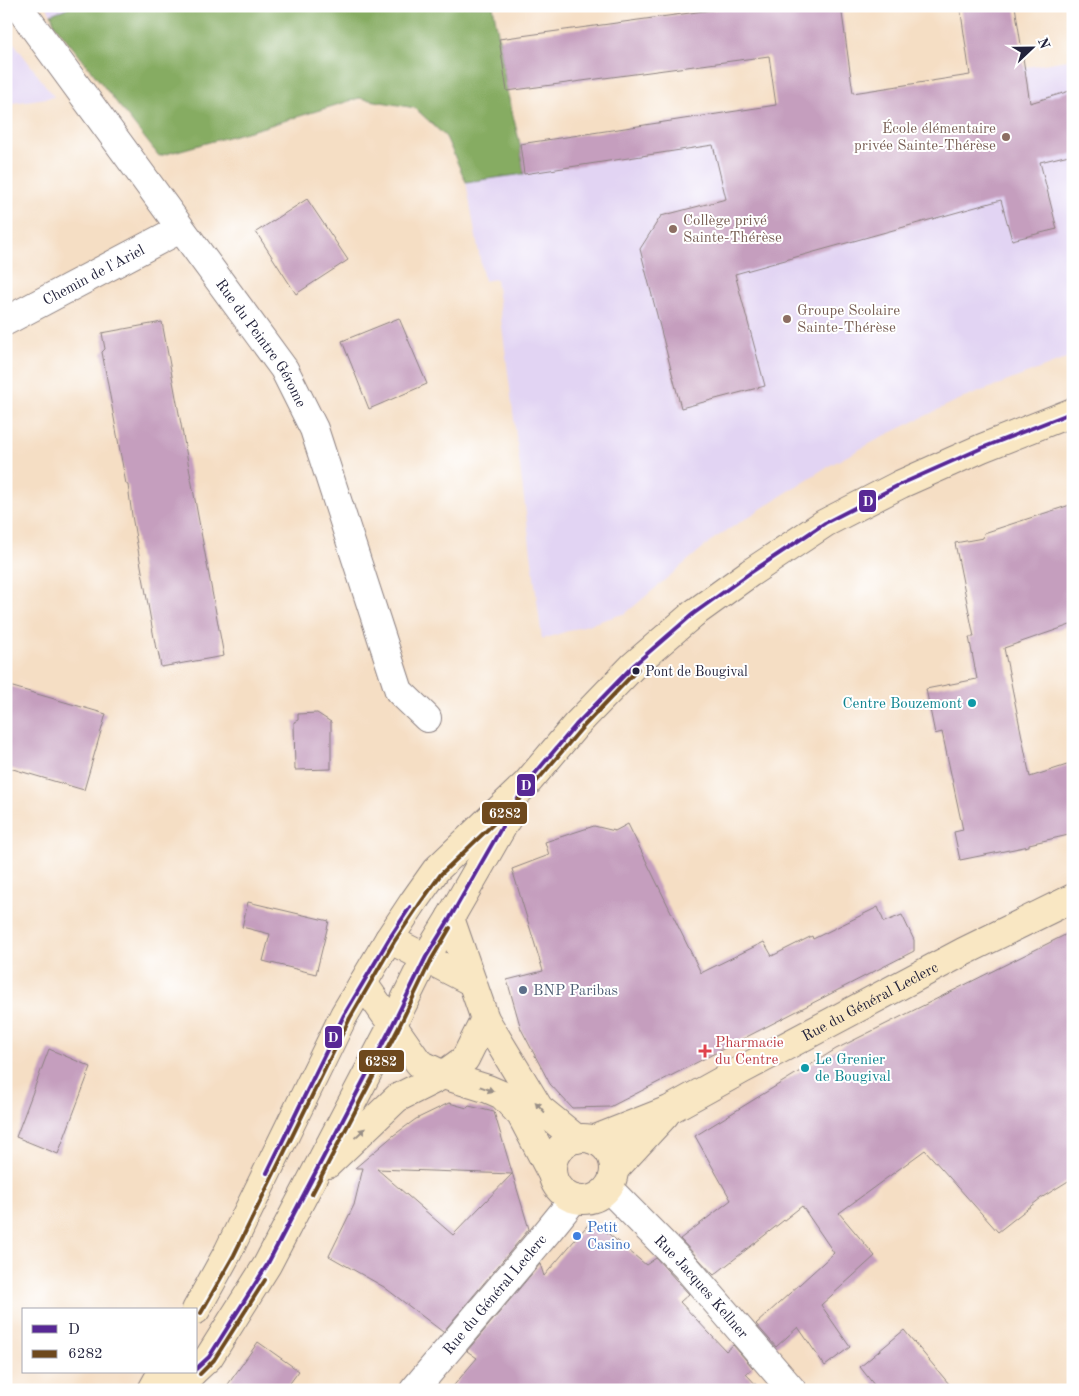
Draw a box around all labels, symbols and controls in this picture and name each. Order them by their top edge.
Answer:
north arrow [1006,22,1056,72]
text: N [1035,36,1052,51]
place label: École élémentaire privée Sainte-Thérèse [854,119,996,154]
marker: École élémentaire privée Sainte-Thérèse [1000,131,1012,143]
place label: Collège privé Sainte-Thérèse [683,214,782,246]
marker: Collège privé Sainte-Thérèse [667,223,679,235]
street label: Chemin de l'Ariel [41,243,148,309]
street label: Rue du Peintre Gérome [212,277,308,410]
place label: Groupe Scolaire Sainte-Thérèse [797,304,900,336]
marker: Groupe Scolaire Sainte-Thérèse [781,313,793,325]
line badge: D [858,489,877,513]
text: D [862,495,874,509]
place label: Pont de Bougival [645,665,748,679]
marker: Pont de Bougival [631,666,641,676]
place label: Centre Bouzemont [842,697,962,712]
marker: Centre Bouzemont [966,697,978,709]
line badge: D [516,773,536,797]
text: D [520,779,532,793]
line badge: 6282 [481,801,528,825]
text: 6282 [489,807,521,821]
street label: Rue du Général Leclerc [800,960,941,1045]
marker: BNP Paribas [517,984,529,996]
place label: BNP Paribas [533,984,618,999]
line badge: D [324,1025,343,1049]
text: D [327,1031,339,1045]
place label: Pharmacie du Centre [715,1036,784,1068]
marker: Pharmacie du Centre [699,1045,711,1057]
line badge: 6282 [358,1049,405,1073]
place label: Le Grenier de Bougival [815,1053,891,1085]
text: 6282 [365,1055,397,1069]
marker: Le Grenier de Bougival [799,1062,811,1074]
one-way arrow [479,1086,494,1093]
one-way arrow [534,1101,546,1113]
one-way arrow [354,1127,366,1139]
place label: Petit Casino [587,1221,631,1253]
marker: Petit Casino [571,1230,583,1242]
street label: Rue du Général Leclerc [441,1232,551,1358]
street label: Rue Jacques Kellner [651,1233,750,1342]
legend [22,1308,198,1374]
text: D [68,1323,80,1338]
text: 6282 [68,1347,103,1362]

